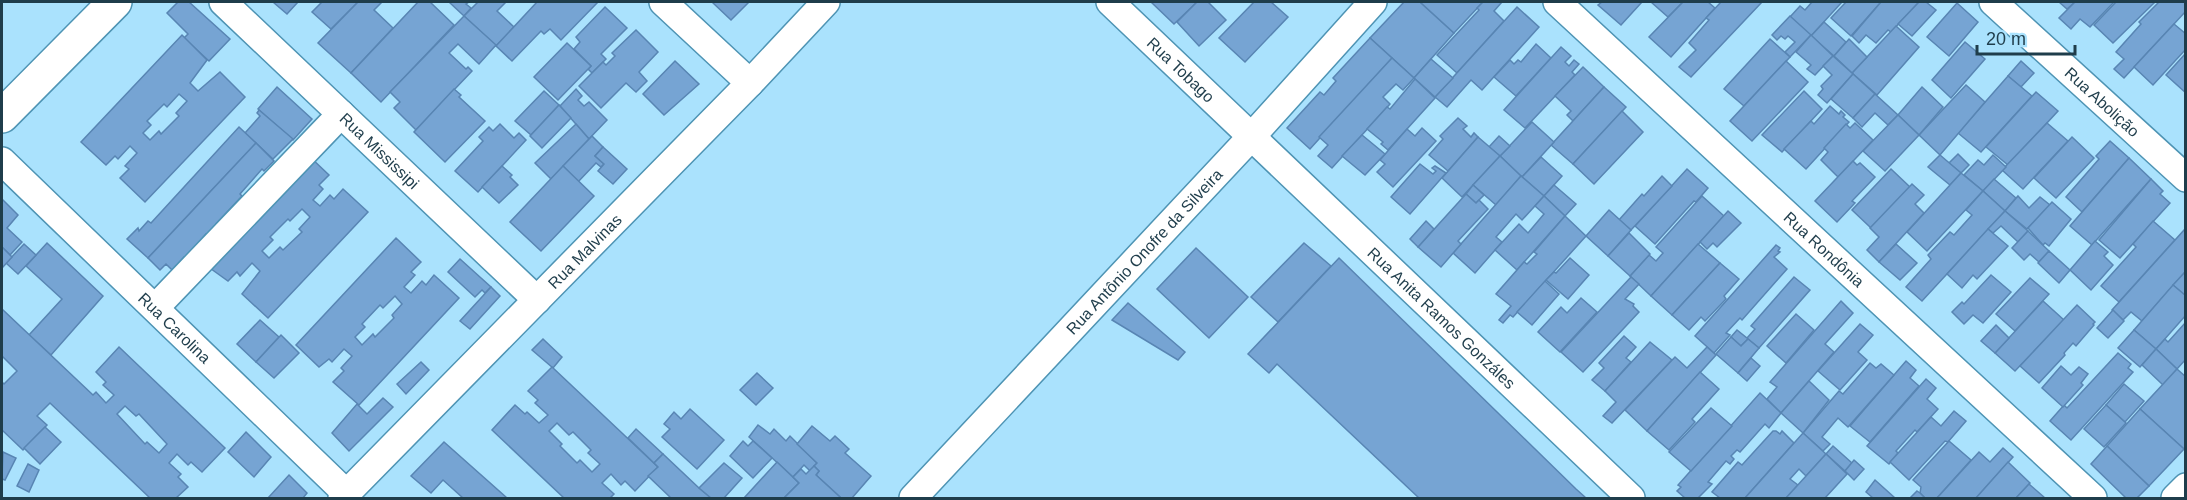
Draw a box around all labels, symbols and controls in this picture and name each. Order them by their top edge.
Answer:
scale bar [1977,18,2074,56]
text: 20 m [1986,29,2026,49]
street label: Rua Tobago [1144,34,1218,106]
street label: Rua Abolição [2061,64,2143,140]
street label: Rua Mississipi [336,110,422,192]
street label: Rua Antônio Onofre da Silveira [1063,166,1226,338]
street label: Rua Rondônia [1780,209,1867,291]
street label: Rua Malvinas [545,211,625,292]
street label: Rua Anita Ramos Gonzáles [1364,244,1518,392]
street label: Rua Carolina [135,289,214,367]

